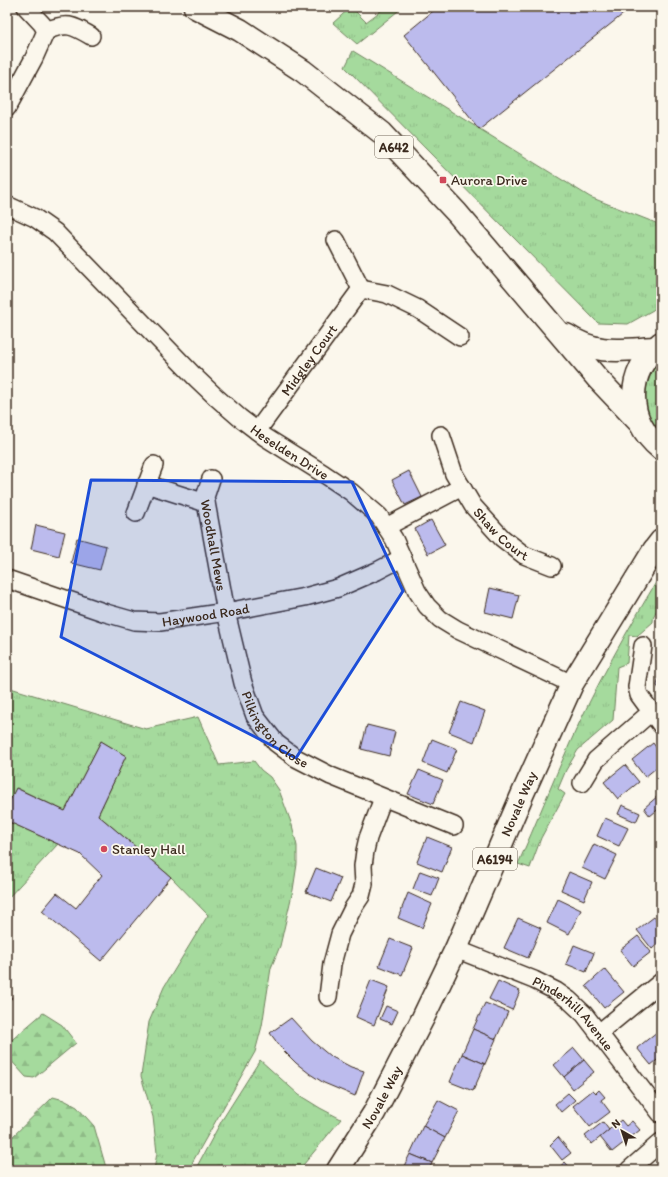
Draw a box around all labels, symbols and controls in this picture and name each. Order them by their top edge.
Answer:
road number: A642 [375,136,413,158]
place label: Aurora Drive [451,172,528,189]
marker: Aurora Drive [438,175,448,185]
street label: Midgley Court [278,321,341,399]
street label: Heselden Drive [247,421,332,484]
street label: Woodhall Mews [197,498,230,592]
street label: Shaw Court [469,504,530,565]
street label: Haywood Road [161,600,251,631]
street label: Pilkington Close [238,689,311,772]
street label: Novale Way [497,768,541,839]
place label: Stanley Hall [112,841,185,858]
marker: Stanley Hall [99,844,109,854]
road number: A6194 [473,848,517,870]
street label: Pinderhill Avenue [529,973,617,1054]
street label: Novale Way [358,1063,406,1132]
north arrow [602,1111,642,1151]
text: N [609,1116,623,1131]

